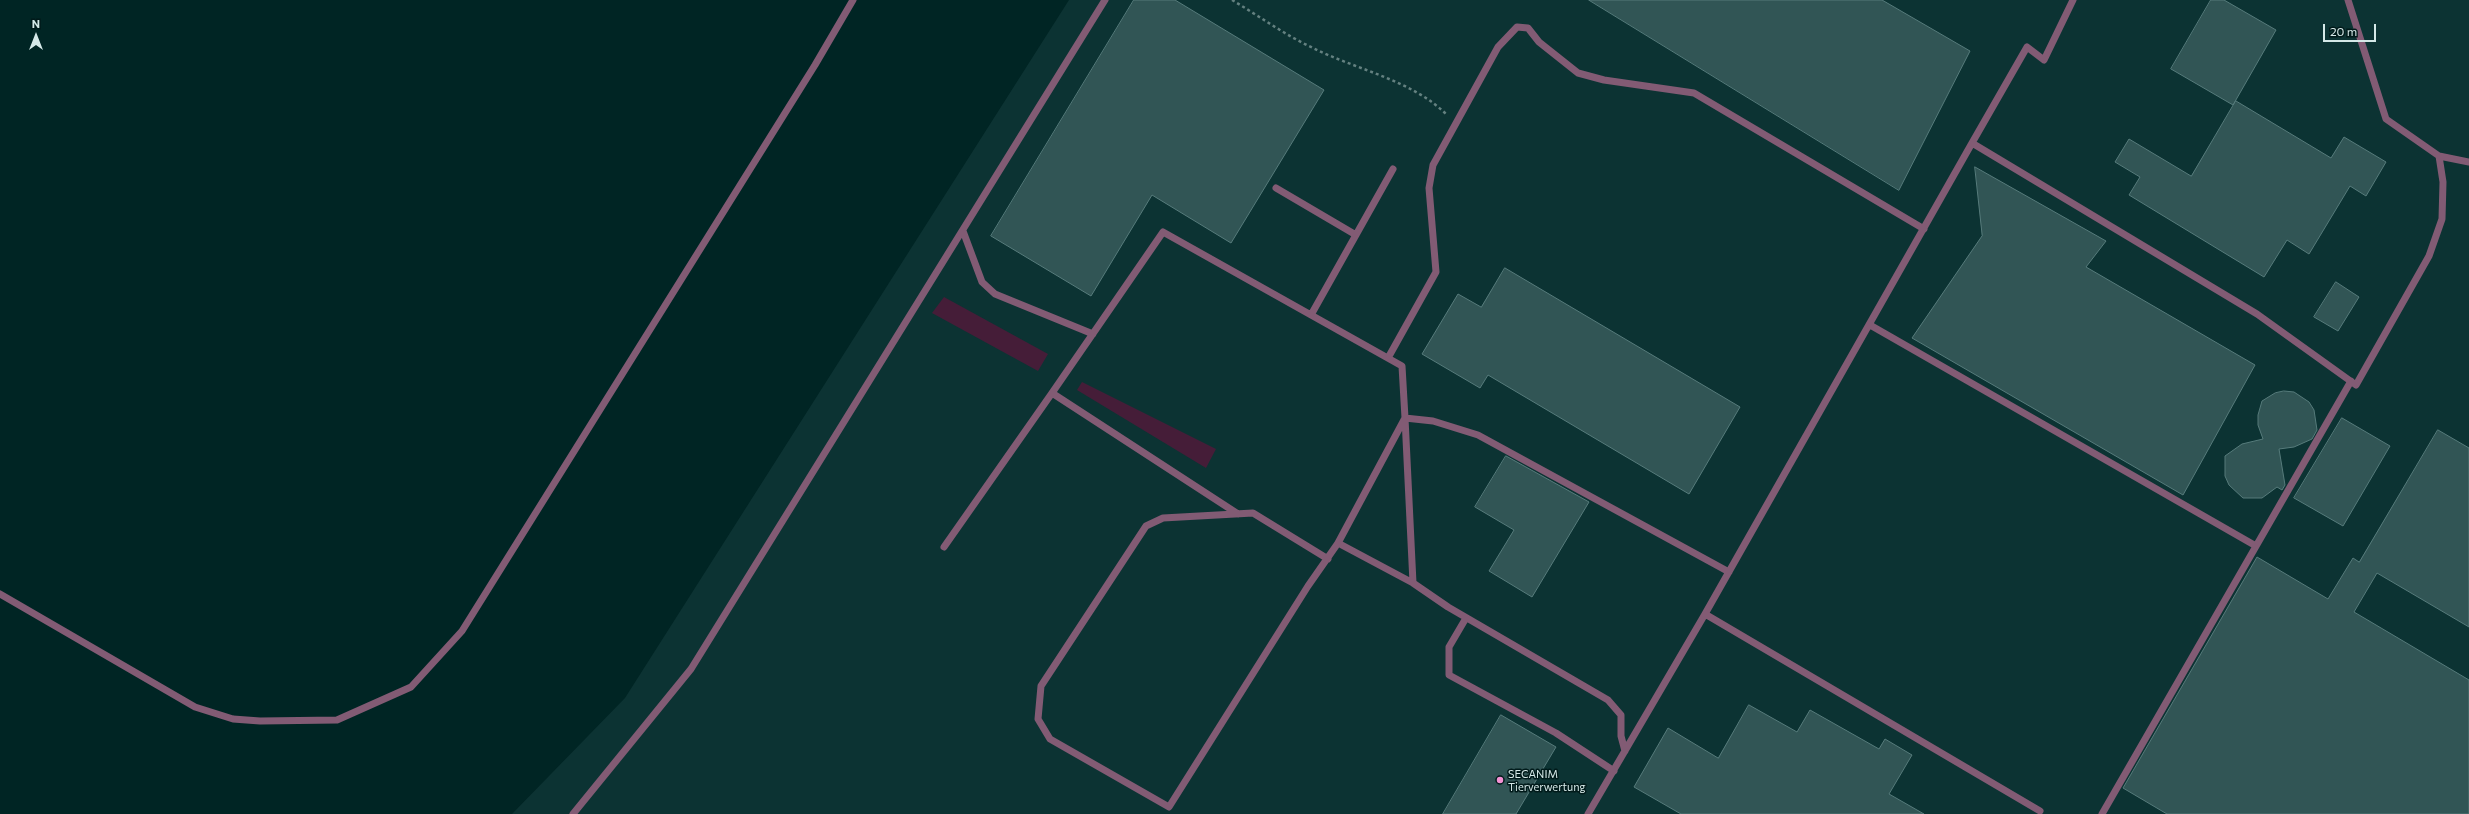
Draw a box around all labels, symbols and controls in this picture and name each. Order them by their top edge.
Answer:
north arrow [16,16,56,56]
scale bar [2325,16,2378,42]
text: N [32,17,40,30]
text: 20 m [2330,24,2357,38]
place label: SECANIM Tierverwertung [1508,767,1585,793]
marker: SECANIM Tierverwertung [1495,775,1505,785]

